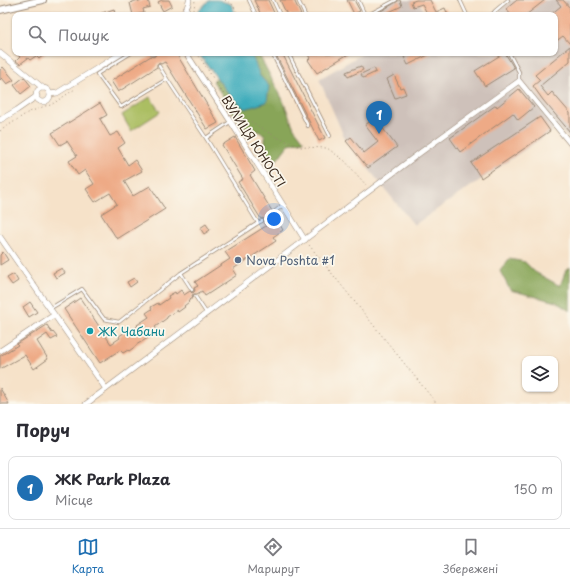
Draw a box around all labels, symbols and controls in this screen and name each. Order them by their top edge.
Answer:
search box [12,12,558,56]
icon: search [26,23,48,45]
text: Пошук [58,23,109,46]
street label: ВУЛИЦЯ ЮНОСТІ [218,92,290,190]
pin: 1 [366,101,392,134]
your location [264,209,284,229]
place label: Nova Poshta #1 [246,251,335,269]
marker: Nova Poshta #1 [233,255,243,265]
place label: ЖК Чабани [98,322,165,340]
marker: ЖК Чабани [85,326,95,336]
map controls [522,356,558,392]
button: layers [522,356,558,392]
text: Поруч [16,417,70,443]
text: ЖК Park Plaza [55,467,170,490]
text: 1 [27,479,33,498]
text: 150 m [514,479,553,498]
text: Місце [55,490,93,509]
tab: Карта [72,536,104,577]
tab: Маршрут [247,536,300,577]
tab: Збережені [443,536,498,577]

